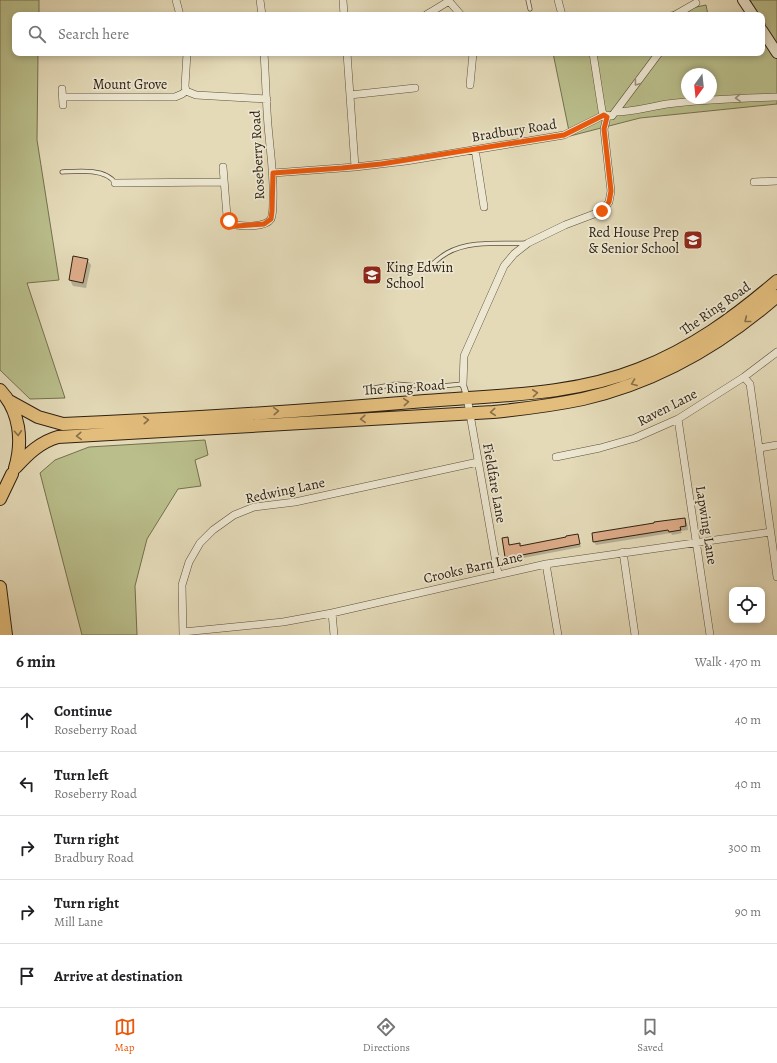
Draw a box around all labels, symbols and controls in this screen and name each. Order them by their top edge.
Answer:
search box [12,12,765,56]
icon: search [26,23,48,45]
text: Search here [58,24,129,44]
north arrow [681,68,717,104]
street label: Mount Grove [93,75,167,94]
one-way arrow [635,78,642,85]
one-way arrow [735,94,741,103]
street label: Roseberry Road [246,109,269,200]
street label: Bradbury Road [470,114,558,147]
route end [593,202,611,220]
route start [220,212,238,230]
place label: Red House Prep & Senior School [588,223,680,258]
school or university icon: Red House Prep & Senior School [682,229,704,251]
place label: King Edwin School [386,258,453,293]
school or university icon: King Edwin School [361,264,383,286]
street label: The Ring Road [676,277,755,340]
one-way arrow [744,316,751,323]
street label: The Ring Road [363,375,446,400]
one-way arrow [630,379,637,387]
street label: Raven Lane [634,384,700,431]
one-way arrow [532,389,538,398]
one-way arrow [403,398,409,407]
one-way arrow [273,407,279,416]
one-way arrow [490,407,496,416]
one-way arrow [360,414,366,423]
one-way arrow [143,415,149,424]
one-way arrow [14,430,23,436]
one-way arrow [76,432,82,440]
street label: Fieldfare Lane [478,442,511,525]
street label: Redwing Lane [244,473,327,508]
street label: Lapwing Lane [691,484,722,566]
street label: Crooks Barn Lane [422,547,525,588]
map controls [729,587,765,623]
button: locate [729,587,765,623]
text: 6 min [16,650,56,673]
text: Walk · 470 m [695,653,761,670]
text: Continue [54,701,112,721]
icon: ahead [16,709,38,731]
text: 40 m [735,711,761,728]
text: Roseberry Road [54,721,137,738]
text: Turn left [54,765,109,785]
icon: left [16,773,38,795]
text: 40 m [735,775,761,792]
text: Roseberry Road [54,785,137,802]
text: Turn right [54,829,119,849]
icon: right [16,837,38,859]
text: 300 m [728,839,761,856]
text: Bradbury Road [54,849,134,866]
text: Turn right [54,893,119,913]
icon: right [16,901,38,923]
text: 90 m [735,903,761,920]
text: Mill Lane [54,913,103,930]
icon: arrive [16,965,38,987]
text: Arrive at destination [54,966,183,986]
tab: Map [114,1016,136,1055]
tab: Directions [363,1016,410,1055]
tab: Saved [637,1016,663,1055]

